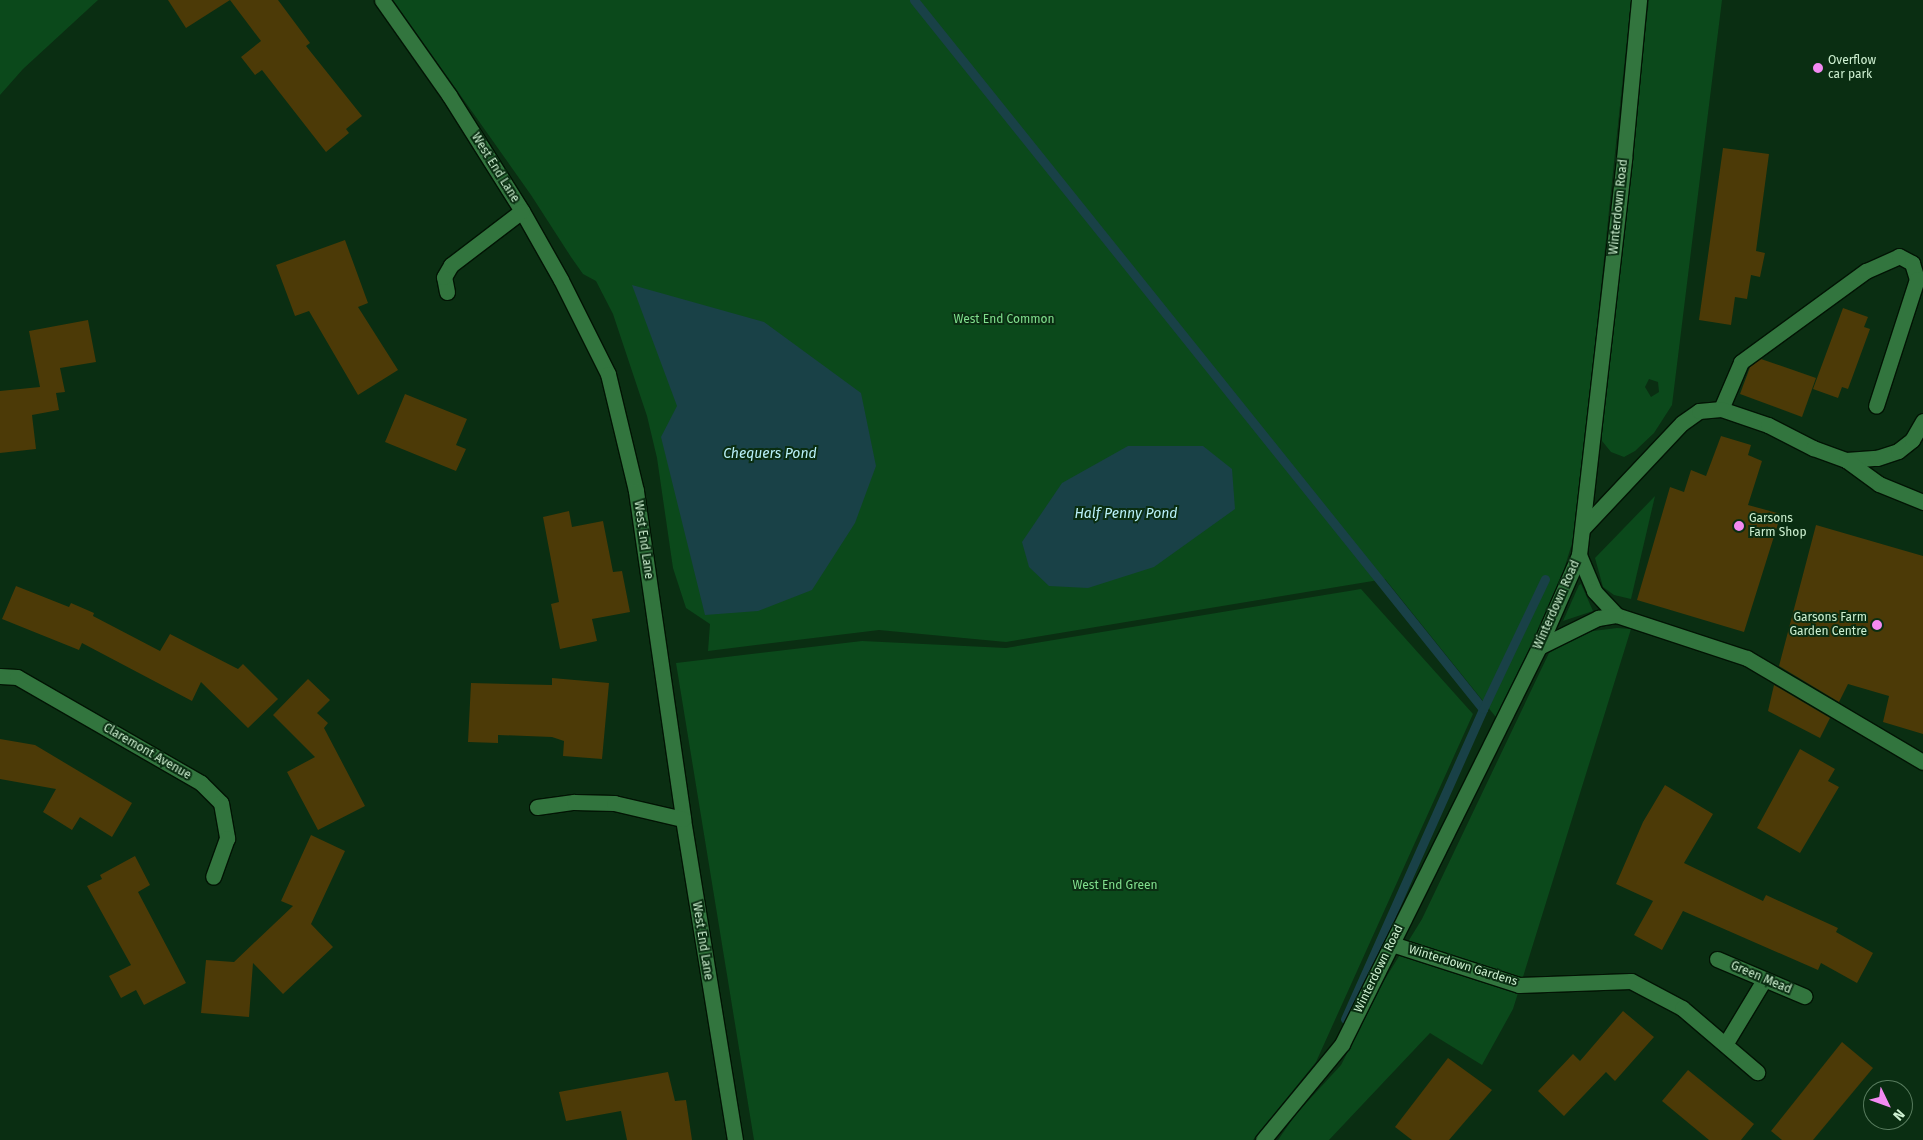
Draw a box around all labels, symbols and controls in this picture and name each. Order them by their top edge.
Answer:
place label: Overflow car park [1828,54,1876,82]
marker: Overflow car park [1812,62,1824,74]
street label: West End Lane [468,131,522,205]
street label: Winterdown Road [1607,159,1631,255]
park label: West End Common [953,313,1055,327]
water label: Chequers Pond [723,446,817,462]
street label: West End Lane [630,500,656,580]
water label: Half Penny Pond [1074,506,1178,522]
place label: Garsons Farm Shop [1749,512,1807,540]
marker: Garsons Farm Shop [1733,520,1745,532]
street label: Winterdown Road [1531,558,1583,652]
place label: Garsons Farm Garden Centre [1790,611,1867,639]
marker: Garsons Farm Garden Centre [1871,619,1883,631]
street label: Claremont Avenue [101,721,193,783]
park label: West End Green [1072,879,1158,893]
street label: West End Lane [689,901,715,981]
street label: Winterdown Road [1351,923,1407,1015]
street label: Winterdown Gardens [1407,943,1519,989]
street label: Green Mead [1728,959,1794,997]
north arrow [1863,1080,1913,1130]
text: N [1889,1106,1908,1124]

